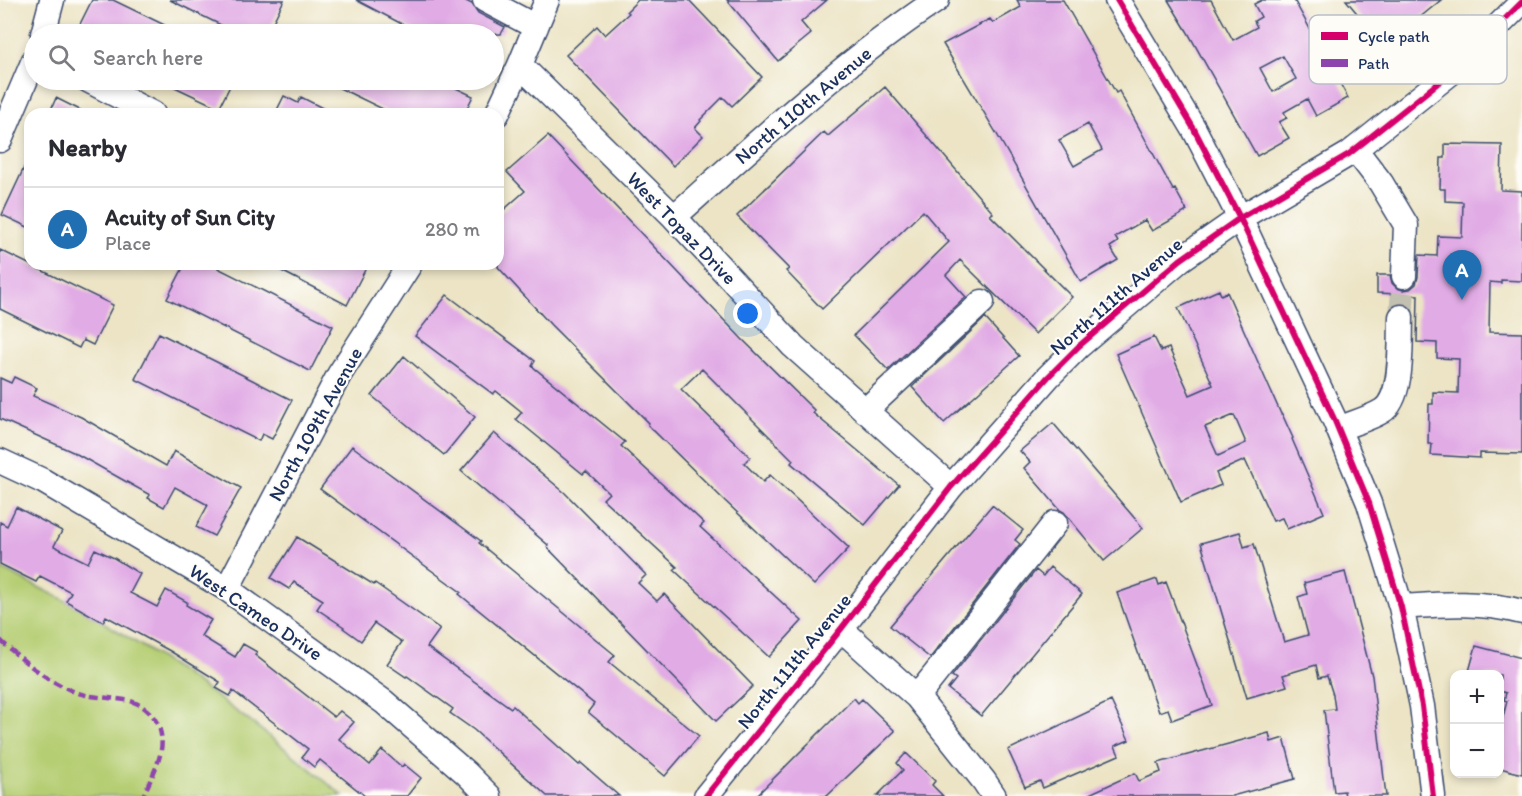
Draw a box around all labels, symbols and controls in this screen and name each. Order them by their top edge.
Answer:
legend [1309,15,1507,84]
search box [24,24,504,90]
text: Cycle path [1358,27,1430,46]
icon: search [45,41,78,74]
street label: North 110th Avenue [730,41,876,169]
text: Search here [93,44,203,71]
text: Path [1358,54,1389,73]
text: Nearby [48,131,127,163]
street label: West Topaz Drive [622,167,742,289]
text: Acuity of Sun City [105,204,275,231]
text: A [61,217,74,241]
text: 280 m [425,217,480,241]
text: Place [105,231,151,255]
street label: North 111th Avenue [1045,232,1187,360]
pin: A [1442,250,1482,300]
your location [733,299,762,328]
street label: North 109th Avenue [263,343,367,505]
street label: West Cameo Drive [185,558,327,666]
street label: North 111th Avenue [732,588,856,734]
map controls [1450,670,1504,778]
button: + [1450,670,1504,724]
button: − [1450,724,1504,778]

